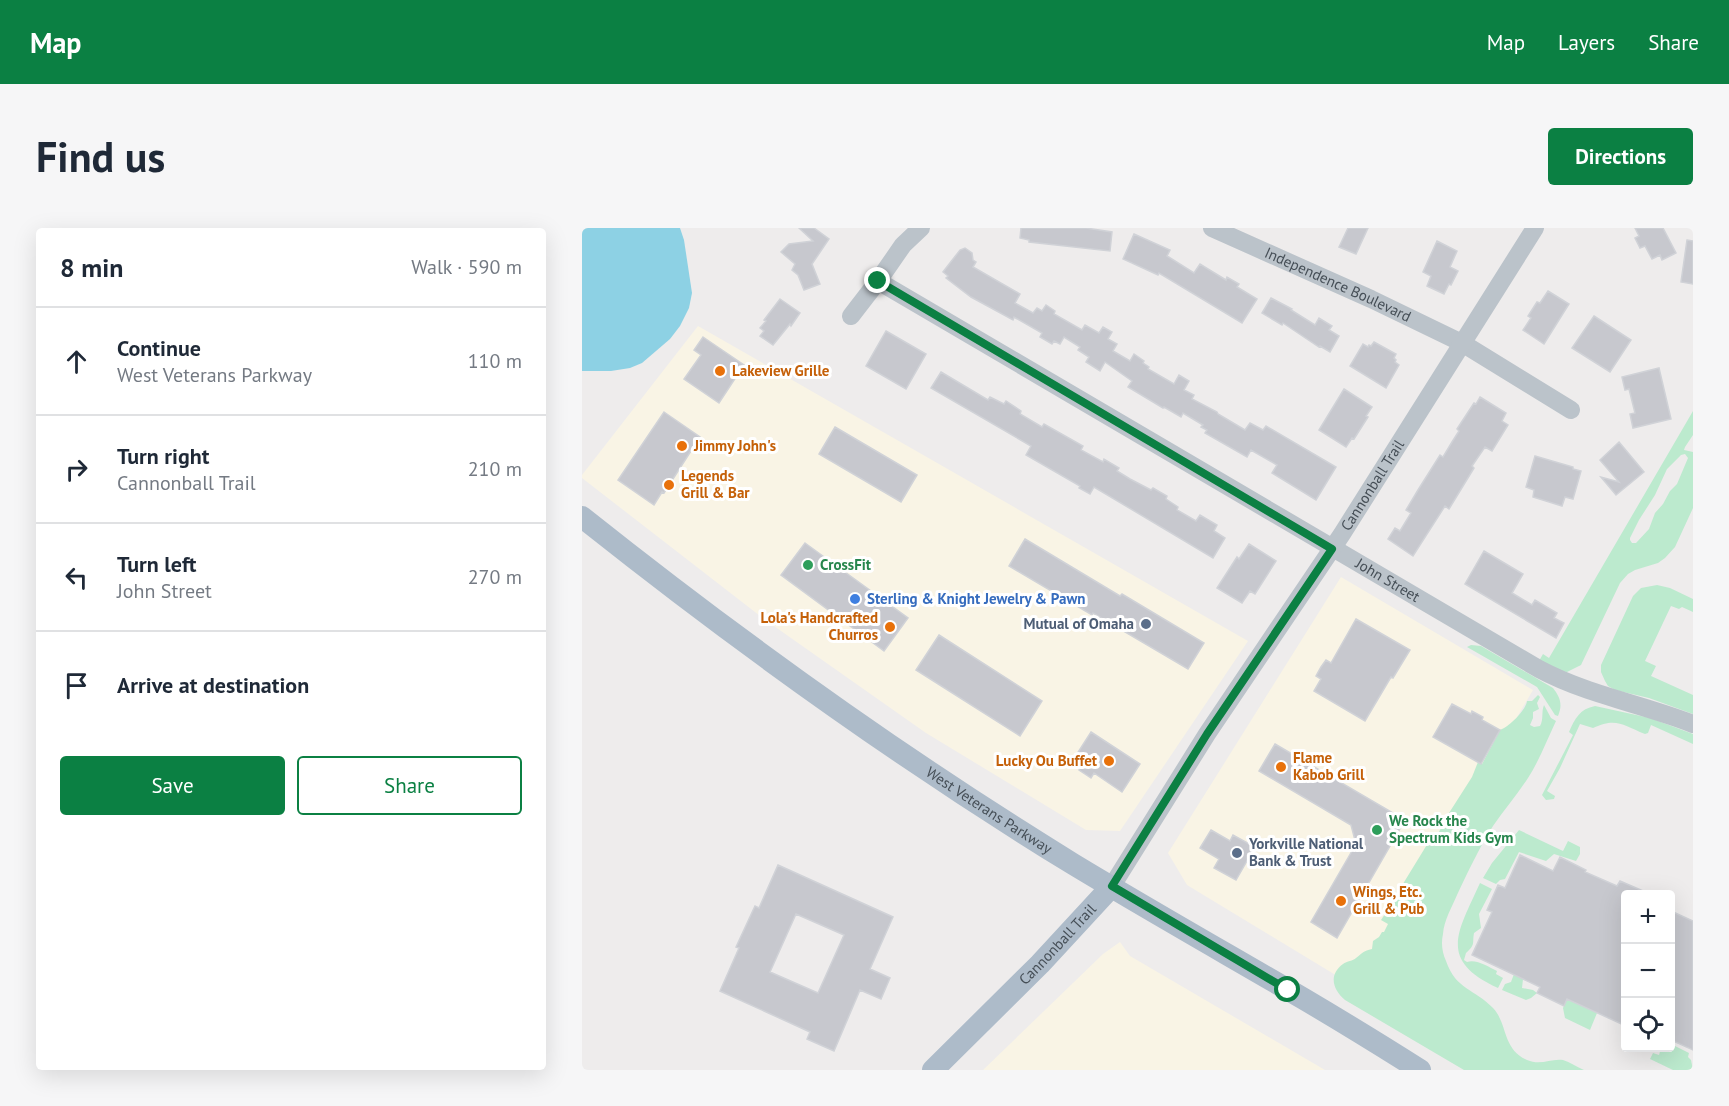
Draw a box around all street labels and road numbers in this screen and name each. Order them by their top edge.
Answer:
street label: Independence Boulevard [1262,243,1414,326]
street label: Cannonball Trail [1336,436,1408,534]
street label: John Street [1352,553,1423,606]
street label: West Veterans Parkway [923,762,1056,858]
street label: Cannonball Trail [1015,899,1100,988]

